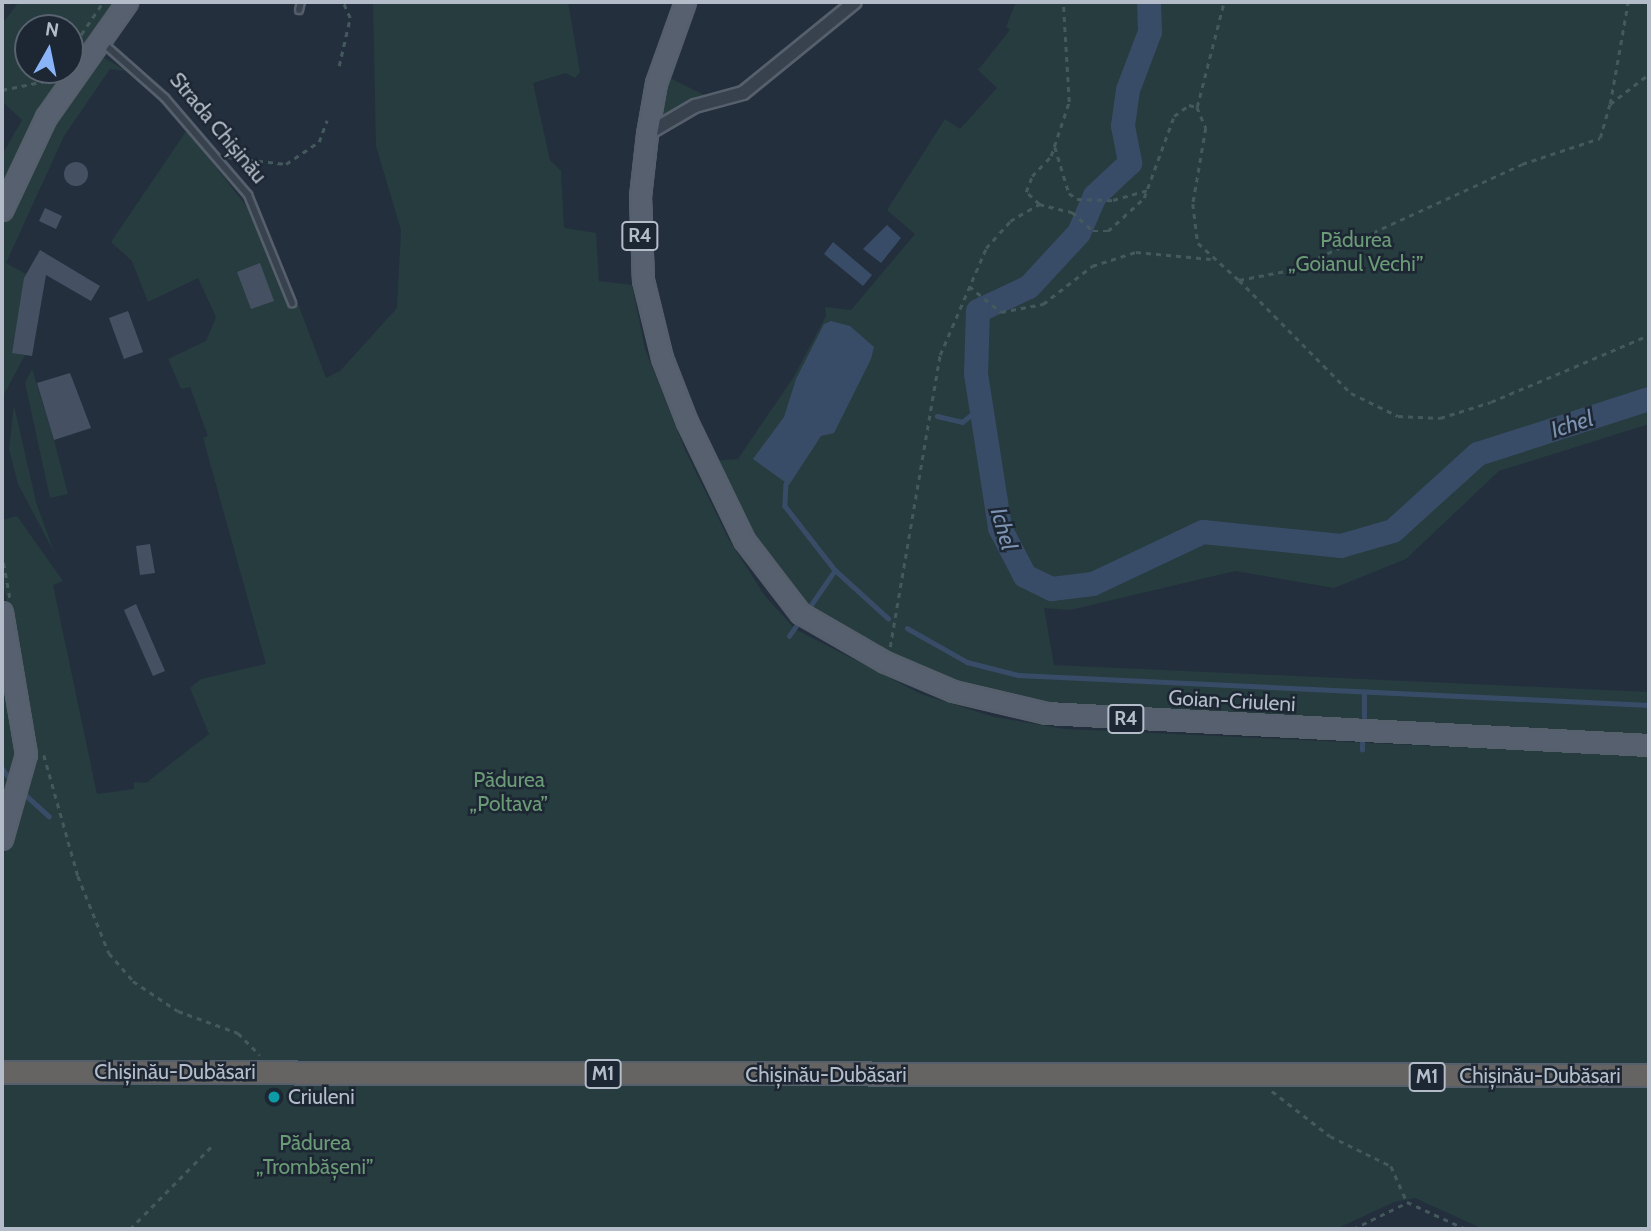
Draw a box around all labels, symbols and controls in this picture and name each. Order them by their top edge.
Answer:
north arrow [14,14,84,84]
text: N [44,17,60,42]
street label: Strada Chișinău [164,68,272,188]
road number: R4 [621,220,659,252]
park label: Pădurea „Goianul Vechi” [1288,227,1424,277]
water label: Ichel [1547,404,1597,444]
water label: Ichel [985,505,1023,553]
street label: Goian-Criuleni [1168,685,1296,717]
road number: R4 [1107,704,1145,734]
park label: Pădurea „Poltava” [470,767,548,817]
road number: M1 [584,1058,622,1090]
street label: Chișinău-Dubăsari [94,1059,256,1085]
street label: Chișinău-Dubăsari [745,1062,907,1088]
road number: M1 [1408,1062,1446,1092]
street label: Chișinău-Dubăsari [1459,1063,1621,1089]
place label: Criuleni [288,1084,355,1110]
marker: Criuleni [266,1089,282,1105]
park label: Pădurea „Trombășeni” [256,1130,374,1180]

